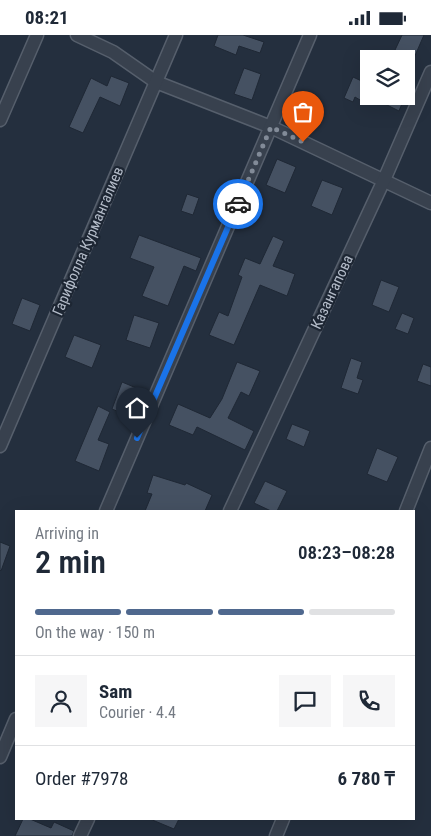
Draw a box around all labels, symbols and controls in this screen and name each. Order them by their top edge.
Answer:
text: 08:21 [25,6,69,29]
map controls [360,50,415,105]
button: layers [360,50,415,105]
pin [282,91,324,142]
icon: bag [289,98,317,126]
street label: Гарифолла Курмангалиев [49,164,127,318]
courier [213,179,263,229]
icon: car [224,190,252,218]
street label: Казангапова [307,252,357,332]
pin [116,387,158,438]
icon: home [123,394,151,422]
text: Arriving in [35,524,99,543]
text: 08:23–08:28 [298,541,395,564]
text: 2 min [35,543,106,581]
text: On the way · 150 m [35,623,155,642]
button: person [35,675,87,727]
button: chat [279,675,331,727]
button: phone [343,675,395,727]
text: Sam [99,680,132,703]
text: Courier · 4.4 [99,703,176,722]
text: Order #7978 [35,767,128,790]
text: 6 780 ₸ [337,767,395,790]

